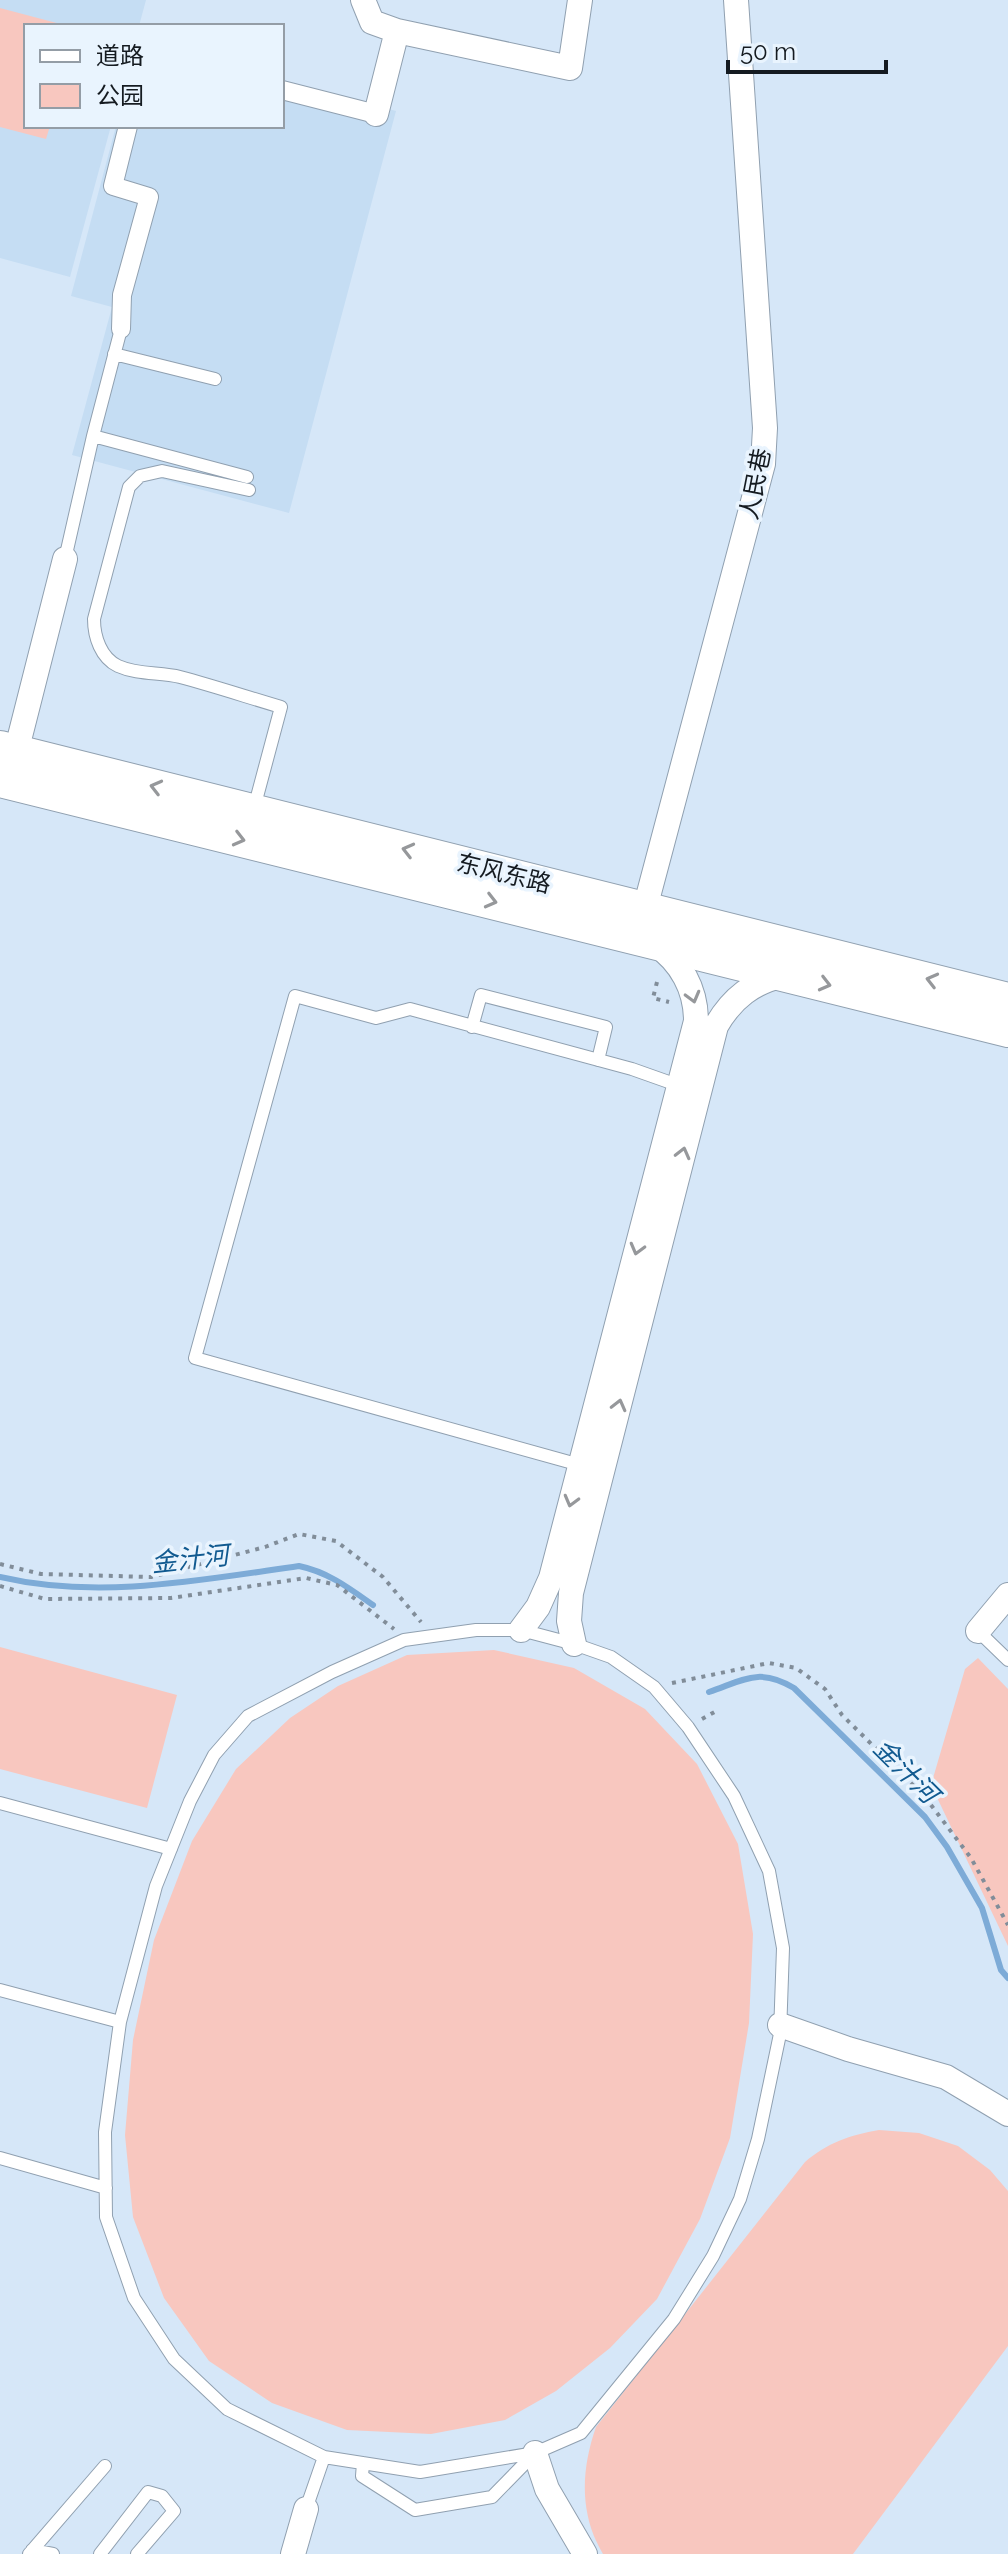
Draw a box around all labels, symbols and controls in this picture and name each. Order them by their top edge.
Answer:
legend [24,24,284,128]
scale bar [728,24,886,74]
text: 50 m [740,37,796,66]
text: 道路 [96,41,144,70]
text: 公园 [96,81,144,110]
street label: 人民巷 [734,446,776,522]
one-way arrow [150,780,163,797]
one-way arrow [231,829,245,846]
one-way arrow [402,842,416,859]
street label: 东风东路 [454,847,554,899]
one-way arrow [484,891,498,908]
one-way arrow [926,973,940,990]
one-way arrow [818,975,832,992]
one-way arrow [683,990,700,1004]
one-way arrow [674,1147,691,1161]
one-way arrow [630,1242,646,1256]
one-way arrow [609,1399,626,1412]
one-way arrow [563,1493,580,1507]
water label: 金汁河 [150,1539,235,1578]
water label: 金汁河 [868,1733,948,1813]

